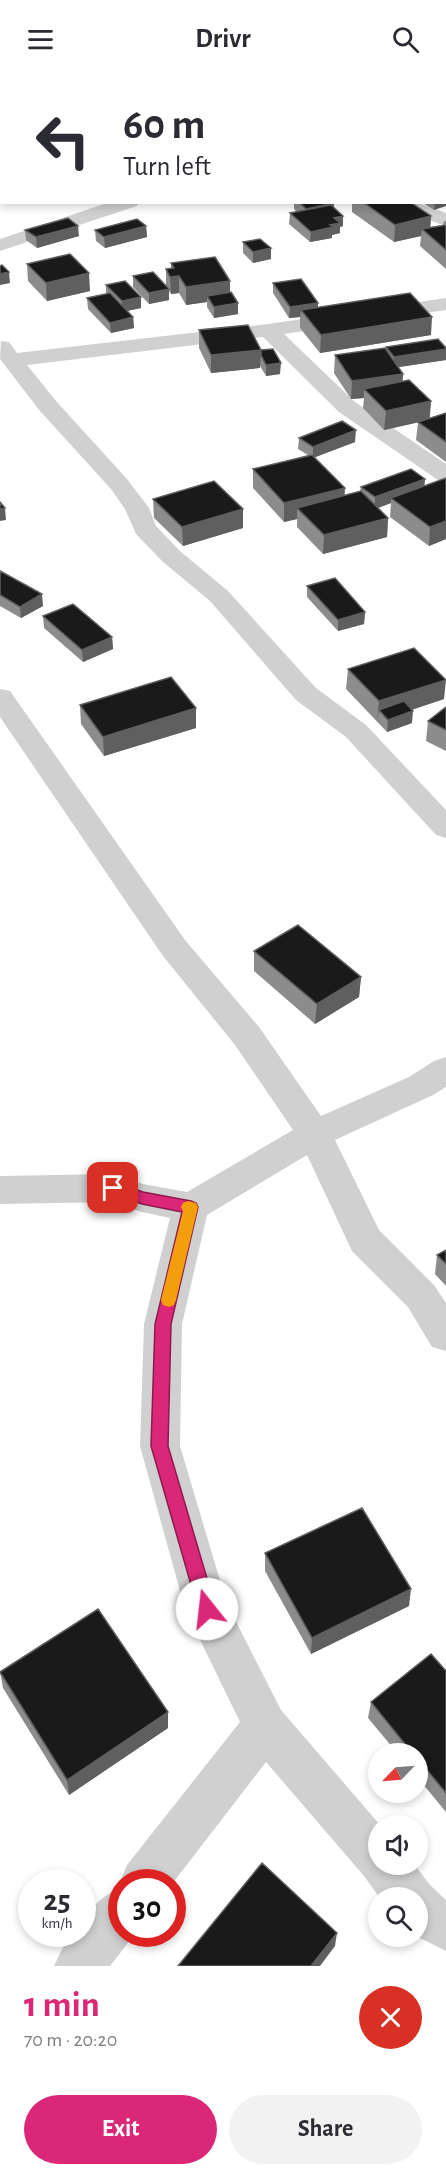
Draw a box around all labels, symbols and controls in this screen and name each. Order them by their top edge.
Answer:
icon: menu [24,23,57,56]
icon: search [389,23,422,56]
text: Drivr [195,25,251,52]
icon: left [24,102,102,180]
text: 60 m [123,104,205,146]
text: Turn left [123,153,211,180]
pin [87,1162,138,1213]
icon: arrive [96,1171,129,1204]
position arrow [175,1577,239,1641]
north arrow [368,1743,428,1803]
map controls [368,1743,428,1947]
button: sound [368,1815,428,1875]
speed limit sign: 30 [108,1869,186,1947]
text: 25 [43,1886,71,1916]
button: search [368,1887,428,1947]
text: km/h [42,1916,72,1931]
button: close [359,1986,422,2049]
text: 1 min [24,1987,100,2023]
text: 70 m · 20:20 [24,2030,117,2050]
button: Exit [24,2095,217,2164]
button: Share [229,2095,422,2164]

